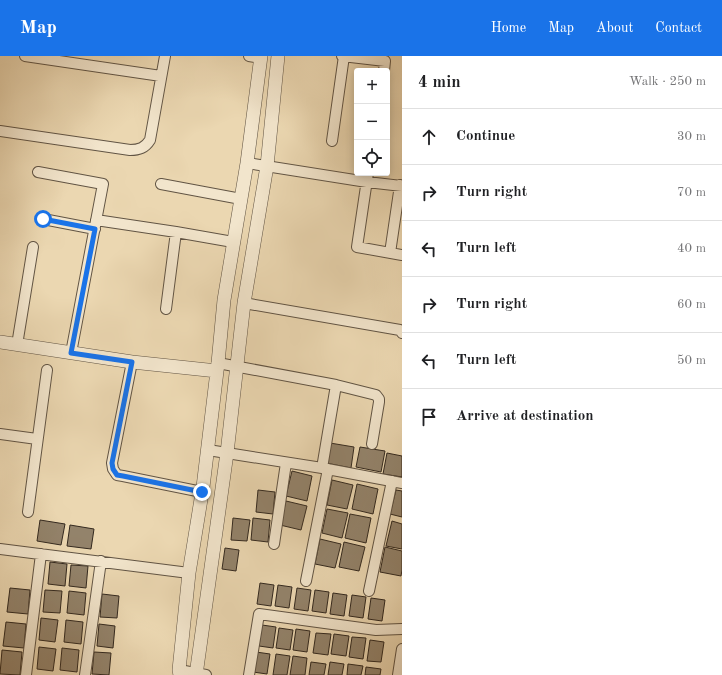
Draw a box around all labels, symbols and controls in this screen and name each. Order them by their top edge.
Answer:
text: Map [20,19,57,38]
text: Home [491,21,526,35]
text: Map [548,21,574,35]
text: About [596,21,633,35]
text: Contact [655,21,702,35]
map controls [354,68,390,176]
button: + [354,68,390,104]
text: 4 min [418,74,461,91]
text: Walk · 250 m [629,75,706,88]
button: − [354,104,390,140]
icon: ahead [418,126,440,148]
text: Continue [456,129,515,144]
text: 30 m [677,130,706,143]
button: locate [354,140,390,176]
icon: right [418,182,440,204]
text: Turn right [456,185,527,200]
text: 70 m [677,186,706,199]
route start [34,210,52,228]
icon: left [418,238,440,260]
text: Turn left [456,241,516,256]
text: 40 m [677,242,706,255]
icon: right [418,294,440,316]
text: Turn right [456,297,527,312]
text: 60 m [677,298,706,311]
icon: left [418,350,440,372]
text: Turn left [456,353,516,368]
text: 50 m [677,354,706,367]
icon: arrive [418,406,440,428]
text: Arrive at destination [456,409,594,424]
route end [193,483,211,501]

